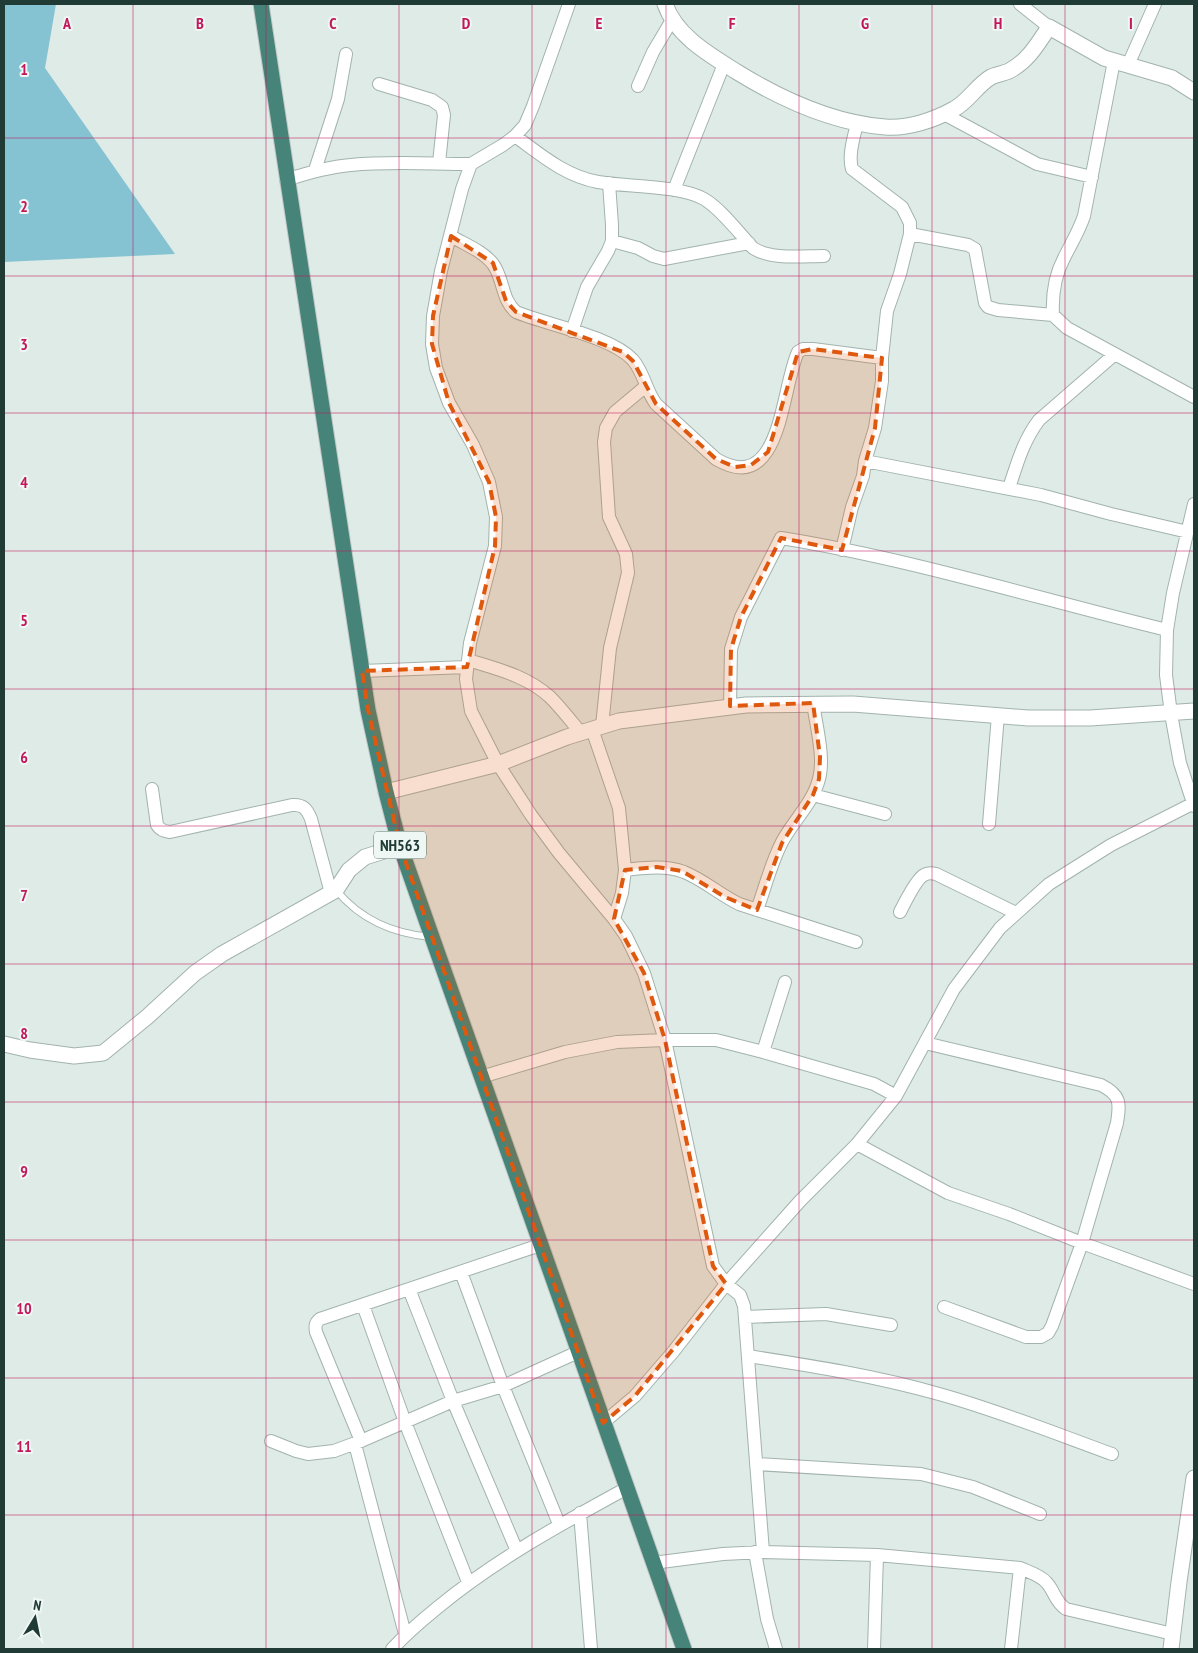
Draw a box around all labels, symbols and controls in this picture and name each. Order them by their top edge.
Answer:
text: A [62,13,72,33]
text: B [196,13,204,33]
text: C [329,13,337,33]
text: D [462,13,471,33]
text: E [596,13,603,33]
text: F [729,13,736,33]
text: G [861,13,869,33]
text: H [994,13,1002,33]
text: I [1129,13,1133,33]
text: 1 [20,59,28,79]
text: 2 [20,196,28,216]
text: 3 [20,334,28,354]
text: 4 [20,472,28,492]
text: 5 [20,610,28,630]
text: 6 [20,747,28,767]
road number: NH563 [374,832,426,858]
text: 7 [20,885,28,905]
text: 8 [20,1023,28,1043]
text: 9 [20,1161,28,1181]
text: 10 [16,1298,32,1318]
text: 11 [16,1436,32,1456]
north arrow [10,1593,60,1643]
text: N [32,1596,43,1615]

